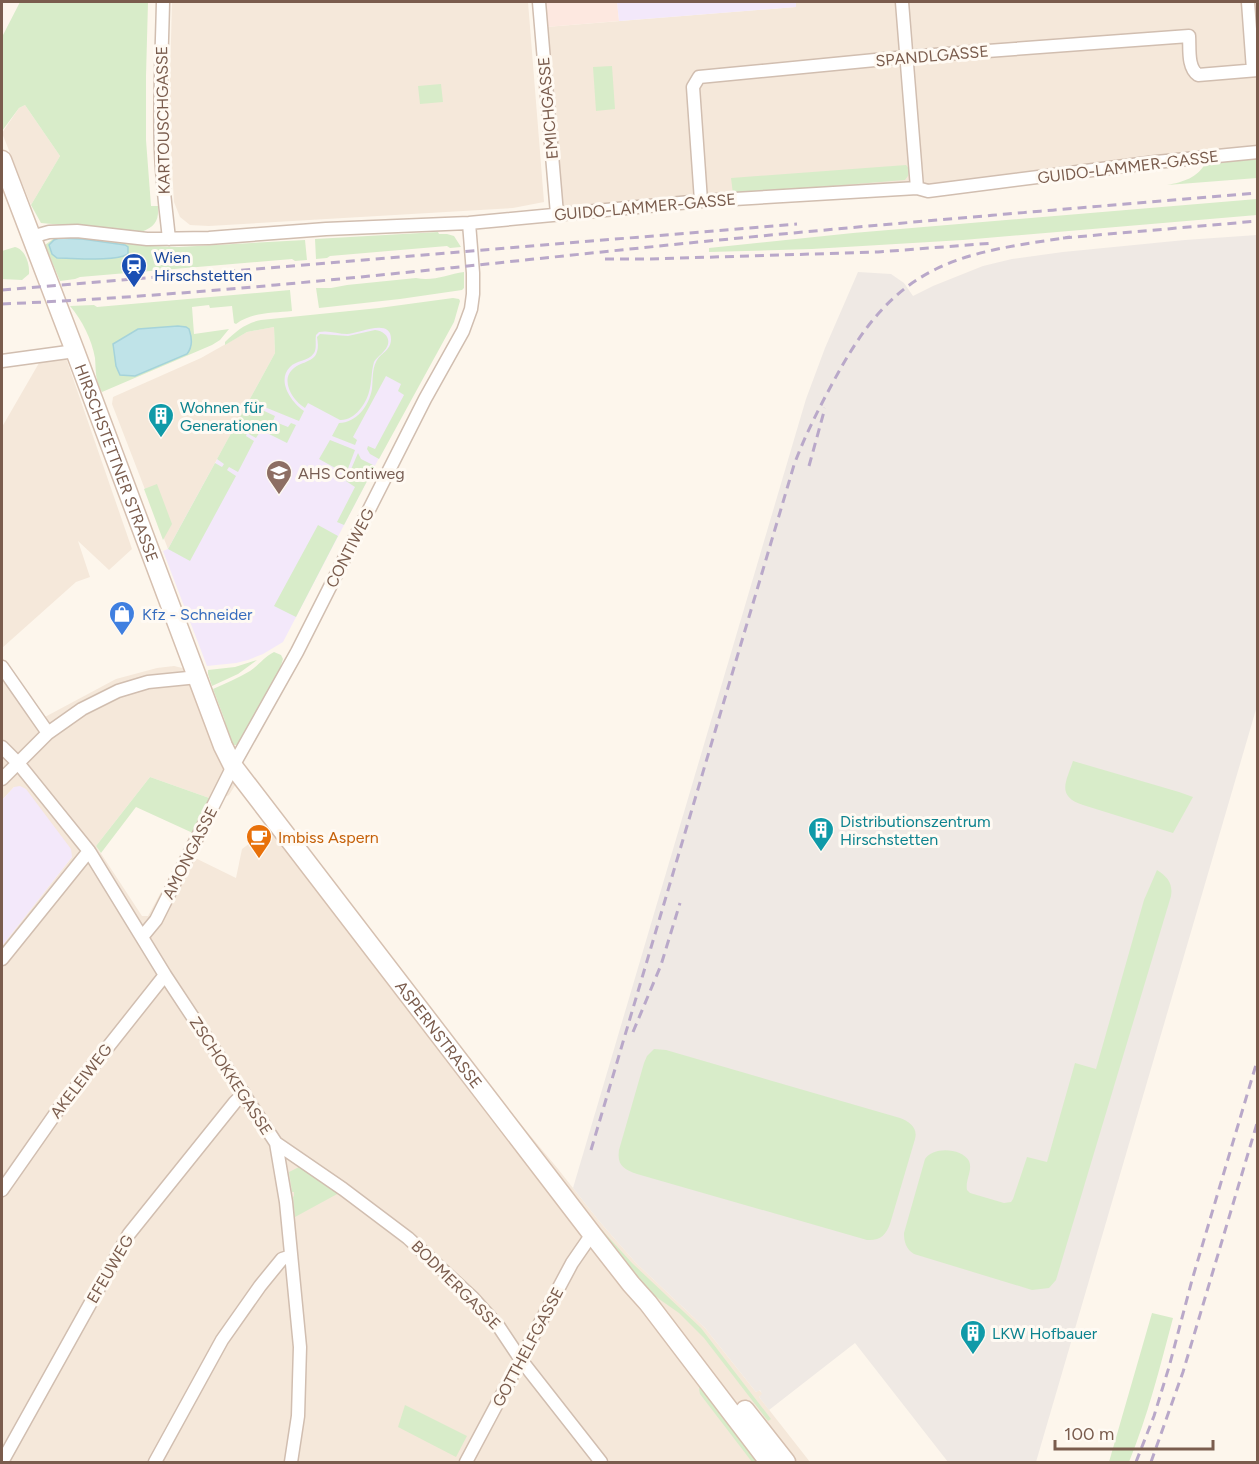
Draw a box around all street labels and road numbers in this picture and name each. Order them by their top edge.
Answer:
street label: SPANDLGASSE [875,42,989,70]
street label: KARTOUSCHGASSE [152,46,174,194]
street label: EMICHGASSE [534,56,562,160]
street label: GUIDO-LAMMER-GASSE [1036,146,1220,188]
street label: GUIDO-LAMMER-GASSE [553,190,737,224]
street label: HIRSCHSTETTNER STRASSE [71,361,163,565]
street label: CONTIWEG [322,505,378,591]
street label: AMONGASSE [159,804,221,902]
street label: ASPERNSTRASSE [392,977,486,1092]
street label: ZSCHOKKEGASSE [186,1013,276,1139]
street label: AKELEIWEG [46,1040,116,1122]
street label: EFEUWEG [83,1231,137,1307]
street label: BODMERGASSE [407,1236,505,1334]
street label: GOTTHELFGASSE [488,1284,568,1410]

